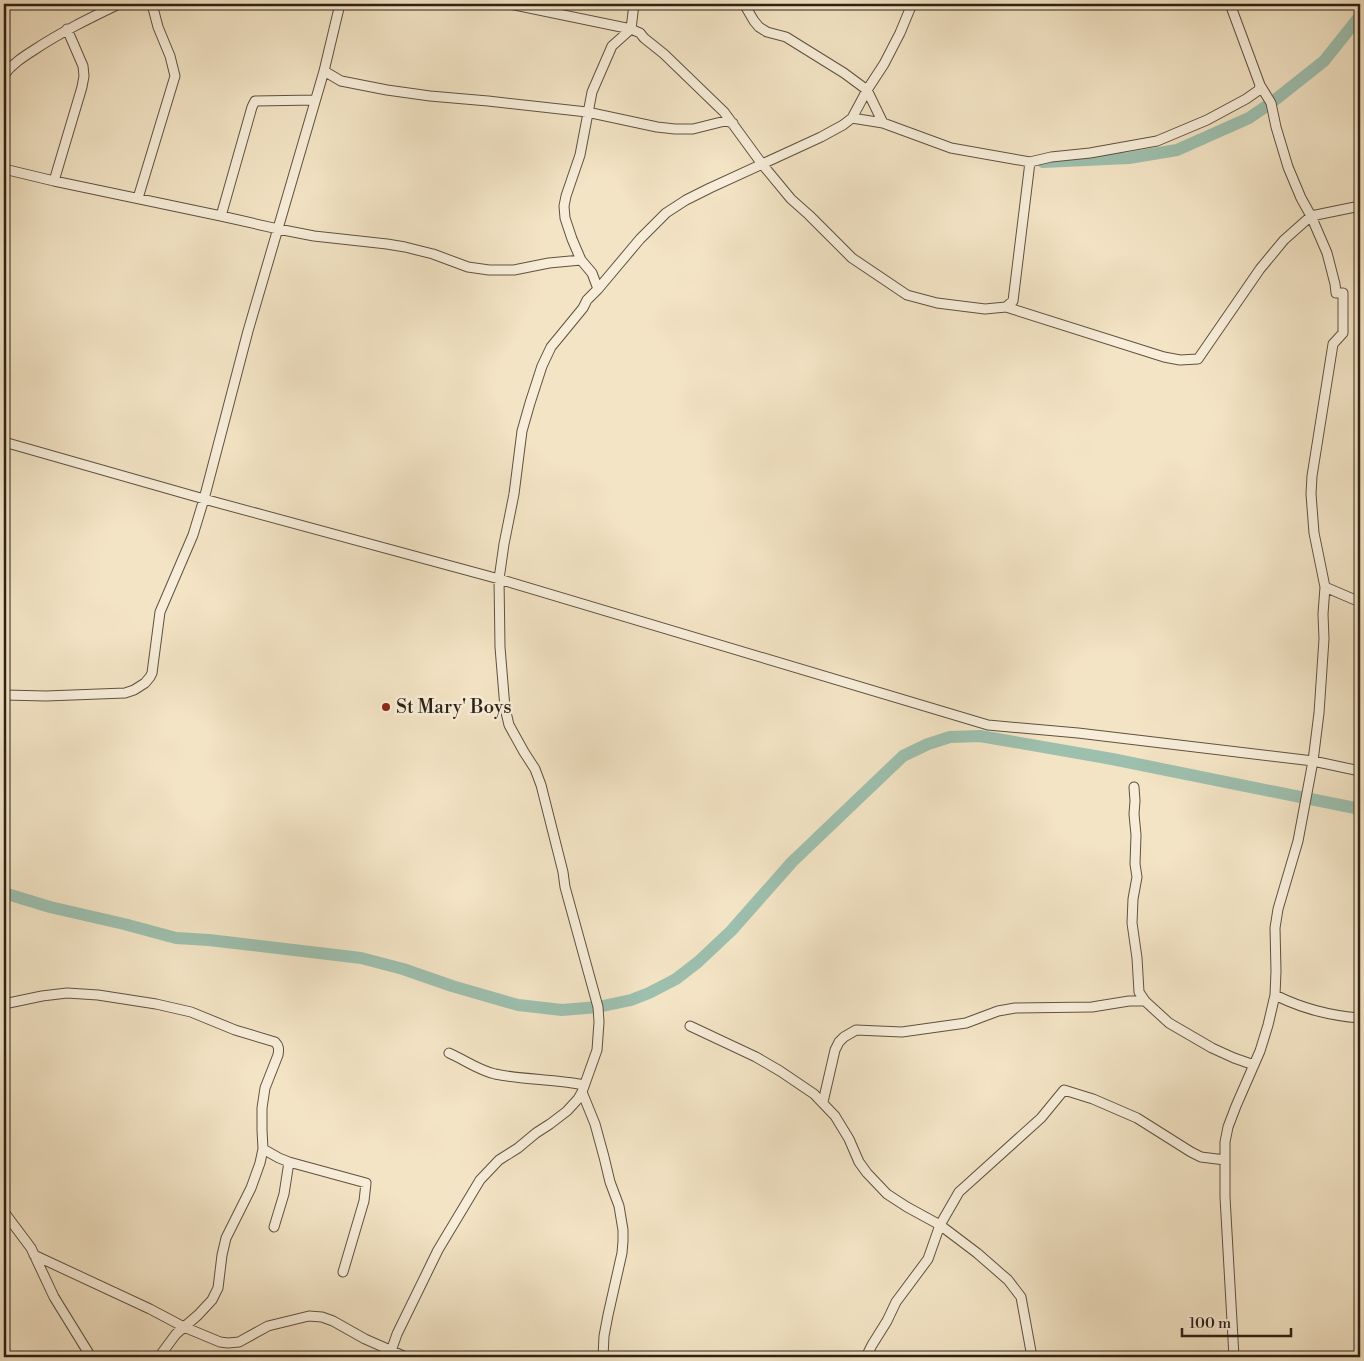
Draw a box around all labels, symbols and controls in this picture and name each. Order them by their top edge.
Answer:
place label: St Mary' Boys [396,695,511,719]
marker: St Mary' Boys [380,701,392,713]
scale bar [1182,1306,1290,1338]
text: 100 m [1189,1314,1231,1333]

